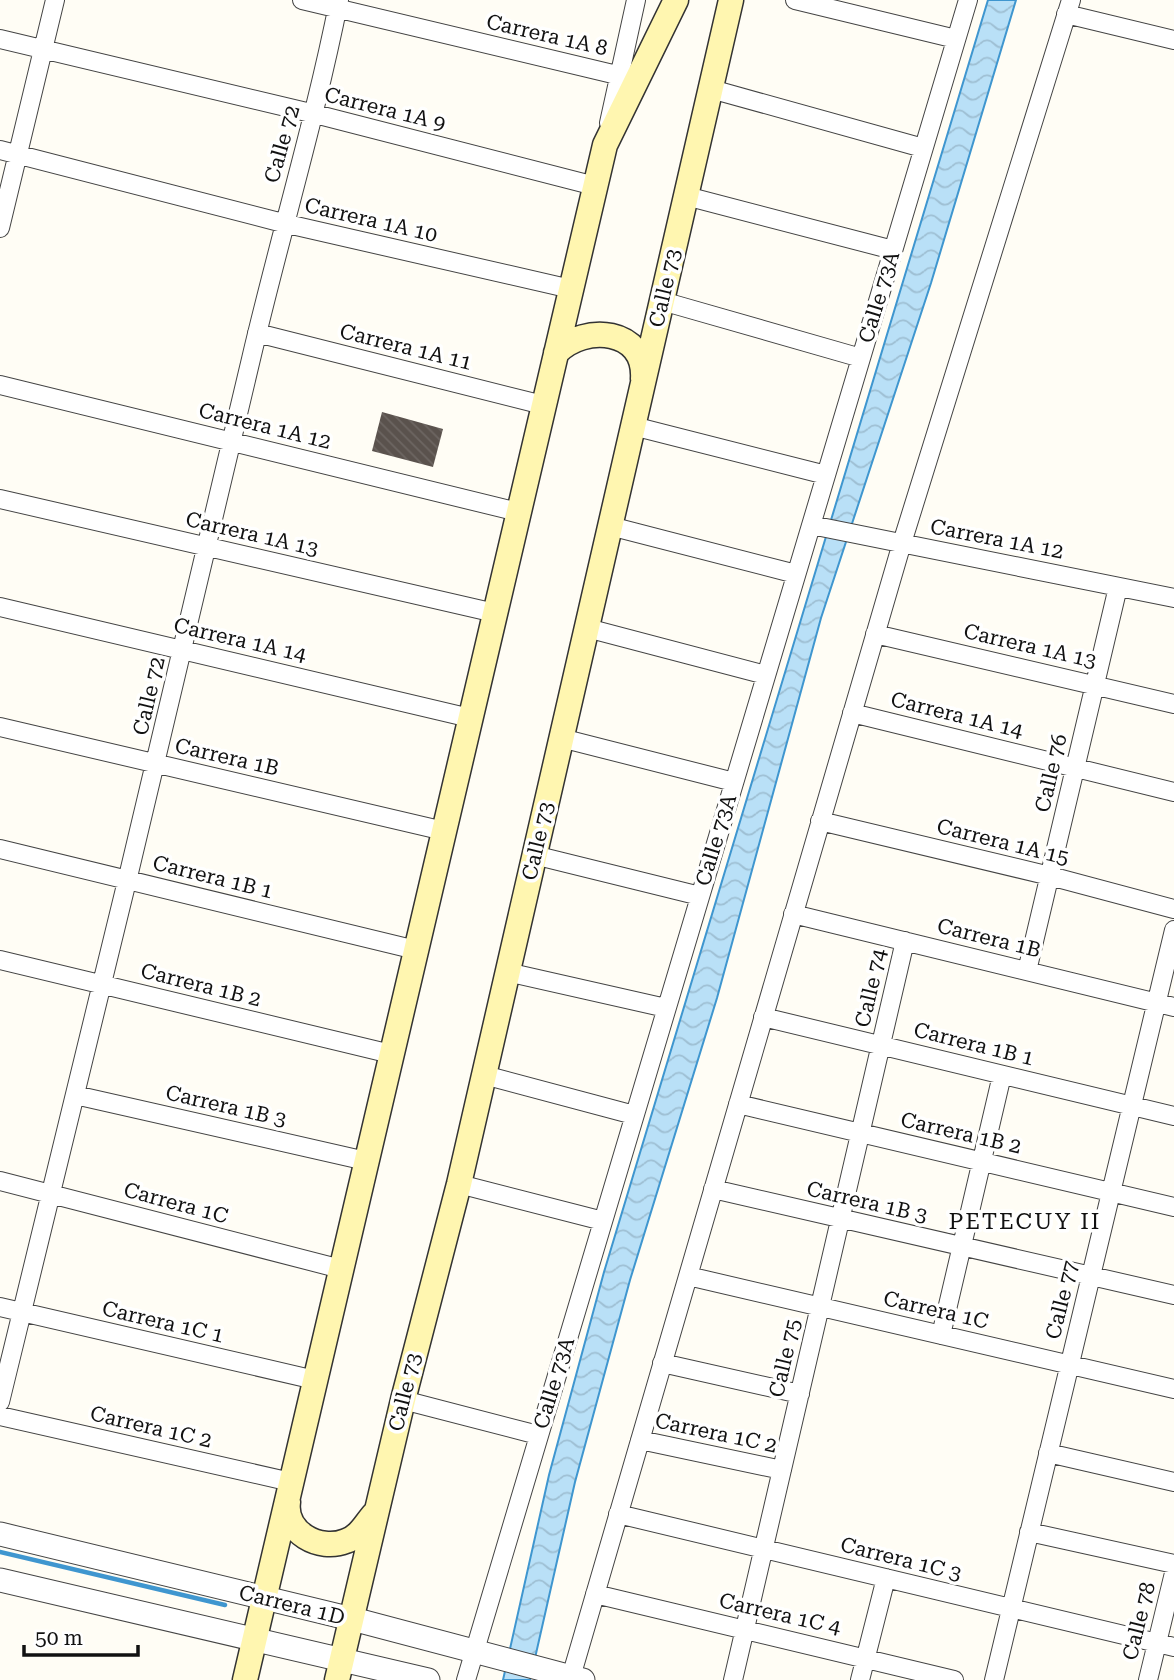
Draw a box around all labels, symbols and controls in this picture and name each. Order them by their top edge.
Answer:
street label: Carrera 1A 8 [484,9,610,61]
street label: Carrera 1A 9 [322,82,448,136]
street label: Calle 72 [259,102,305,186]
street label: Carrera 1A 10 [302,193,440,247]
street label: Calle 73 [644,246,686,330]
street label: Calle 73A [854,248,904,346]
street label: Carrera 1A 11 [337,319,475,375]
street label: Carrera 1A 12 [196,398,334,454]
street label: Carrera 1A 13 [183,507,321,561]
street label: Carrera 1A 12 [928,514,1066,564]
street label: Carrera 1A 14 [171,613,309,667]
street label: Carrera 1A 13 [961,619,1099,673]
street label: Calle 72 [128,654,170,738]
street label: Carrera 1A 14 [888,687,1026,743]
street label: Calle 76 [1030,731,1072,815]
street label: Carrera 1B [173,733,281,781]
street label: Calle 73A [691,791,741,889]
street label: Calle 73 [517,799,559,883]
street label: Carrera 1A 15 [934,814,1072,870]
street label: Carrera 1B 1 [150,850,276,904]
street label: Carrera 1B [935,914,1043,962]
street label: Calle 74 [850,946,892,1030]
street label: Carrera 1B 2 [138,958,264,1012]
street label: Carrera 1B 1 [911,1017,1037,1071]
street label: Carrera 1B 3 [163,1080,289,1132]
street label: Carrera 1B 2 [898,1107,1024,1159]
street label: Carrera 1B 3 [804,1176,930,1228]
street label: Carrera 1C [121,1178,231,1228]
district label: PETECUY II [949,1208,1101,1235]
street label: Calle 77 [1041,1258,1083,1342]
street label: Carrera 1C [881,1286,991,1334]
street label: Carrera 1C 1 [100,1296,226,1348]
street label: Calle 75 [764,1316,806,1400]
street label: Calle 73A [529,1334,579,1432]
street label: Calle 73 [384,1350,426,1434]
street label: Carrera 1C 2 [88,1401,214,1453]
street label: Carrera 1C 2 [653,1408,779,1458]
street label: Carrera 1C 3 [838,1532,964,1586]
street label: Calle 78 [1118,1579,1160,1663]
street label: Carrera 1D [237,1580,347,1630]
street label: Carrera 1C 4 [717,1588,843,1640]
scale bar [24,1614,138,1658]
text: 50 m [35,1626,83,1650]

